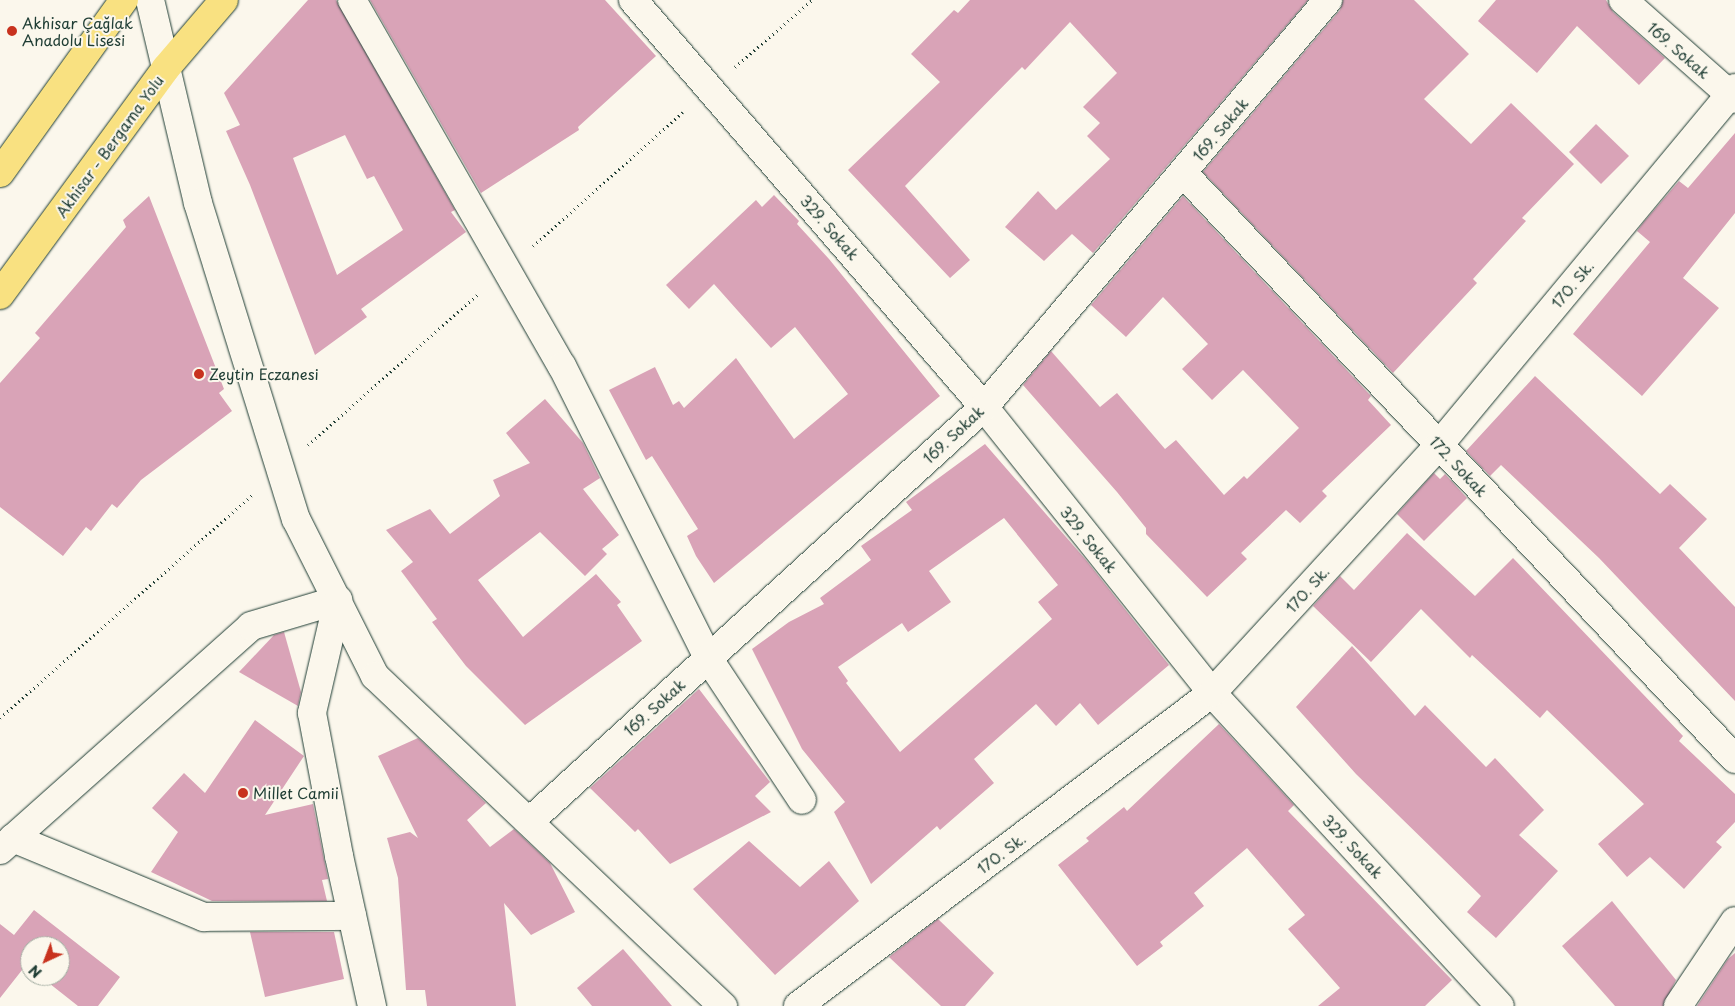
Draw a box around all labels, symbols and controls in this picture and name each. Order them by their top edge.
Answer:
place label: Akhisar Çağlak Anadolu Lisesi [22,13,134,48]
street label: 169. Sokak [1644,18,1714,82]
marker: Akhisar Çağlak Anadolu Lisesi [6,25,18,37]
street label: Akhisar - Bergama Yolu [51,71,167,221]
street label: 169. Sokak [1188,94,1252,164]
street label: 329. Sokak [796,190,864,264]
street label: 170. Sk. [1547,257,1597,311]
place label: Zeytin Eczanesi [209,365,319,383]
marker: Zeytin Eczanesi [193,368,205,380]
street label: 169. Sokak [919,401,987,467]
street label: 172. Sokak [1426,431,1492,501]
street label: 329. Sokak [1056,502,1122,576]
street label: 170. Sk. [1281,562,1333,616]
street label: 169. Sokak [619,674,689,740]
place label: Millet Camii [253,784,341,802]
marker: Millet Camii [237,787,249,799]
street label: 329. Sokak [1319,810,1387,882]
street label: 170. Sk. [973,829,1029,877]
north arrow [20,936,70,986]
text: N [24,960,46,983]

